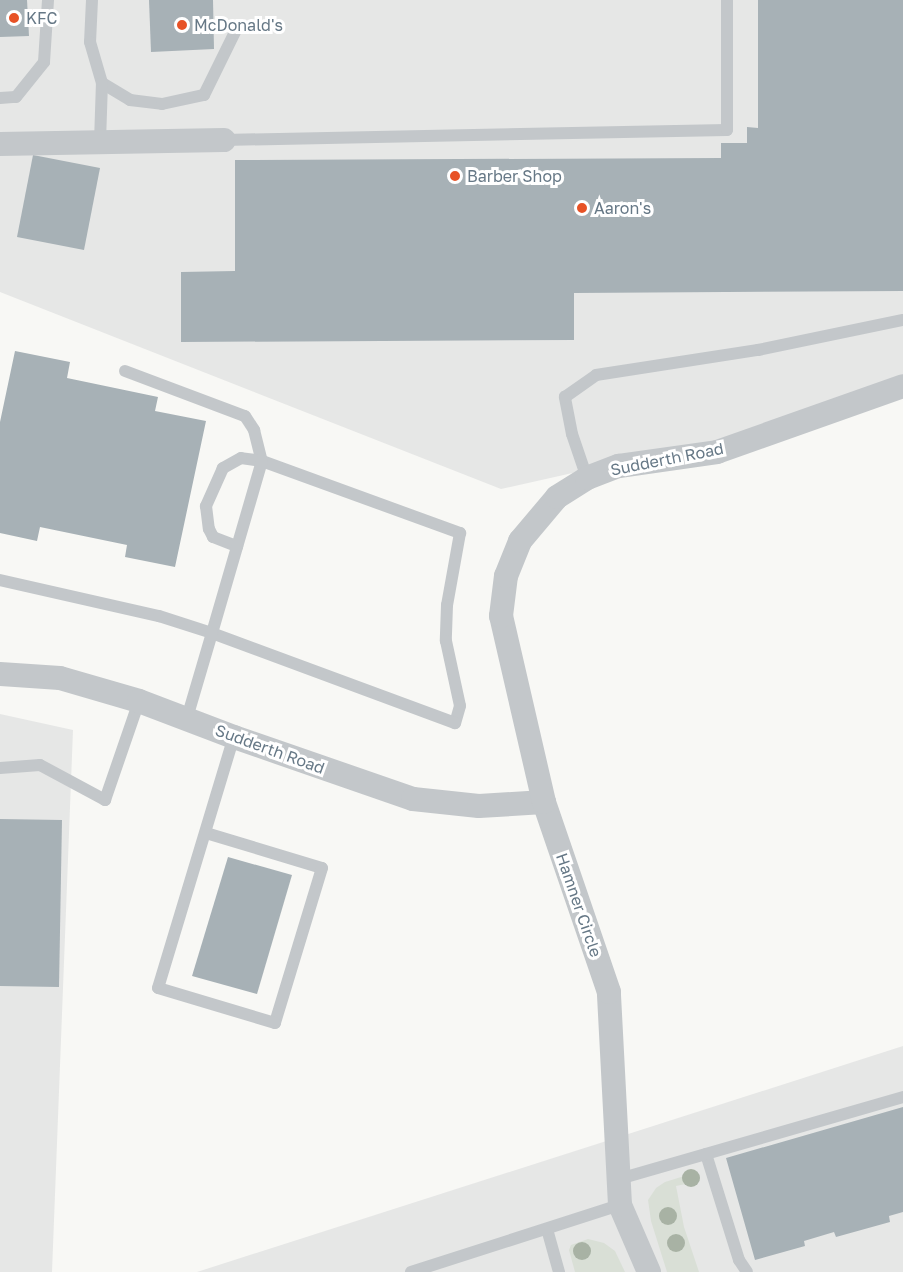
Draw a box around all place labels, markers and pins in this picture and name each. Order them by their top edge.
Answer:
place label: KFC [26,8,57,28]
marker: KFC [7,11,21,25]
place label: McDonald's [194,15,283,35]
marker: McDonald's [175,18,189,32]
place label: Barber Shop [467,166,562,186]
marker: Barber Shop [448,169,462,183]
place label: Aaron's [594,198,651,218]
marker: Aaron's [575,201,589,215]

